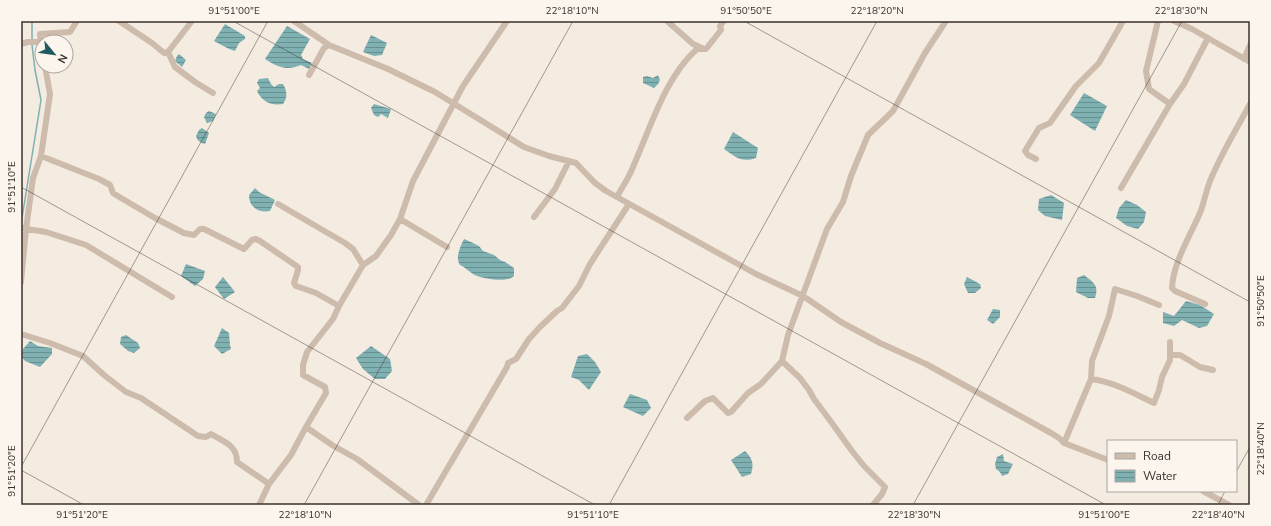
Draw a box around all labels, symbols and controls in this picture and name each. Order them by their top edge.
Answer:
text: 91°51'00"E [208,4,260,18]
text: 22°18'10"N [545,4,599,18]
text: 91°50'50"E [720,4,772,18]
text: 22°18'20"N [850,4,904,18]
text: 22°18'30"N [1154,4,1208,18]
north arrow [34,34,74,74]
text: N [54,51,71,66]
text: 91°51'10"E [5,161,19,213]
text: 91°50'50"E [1254,275,1268,327]
text: 22°18'40"N [1254,422,1268,476]
legend [1107,440,1237,492]
text: 91°51'20"E [5,445,19,497]
text: Road [1143,448,1171,464]
text: Water [1143,468,1177,484]
text: 91°51'20"E [56,508,108,522]
text: 22°18'10"N [278,508,332,522]
text: 91°51'10"E [567,508,619,522]
text: 22°18'30"N [887,508,941,522]
text: 91°51'00"E [1078,508,1130,522]
text: 22°18'40"N [1191,508,1245,522]

